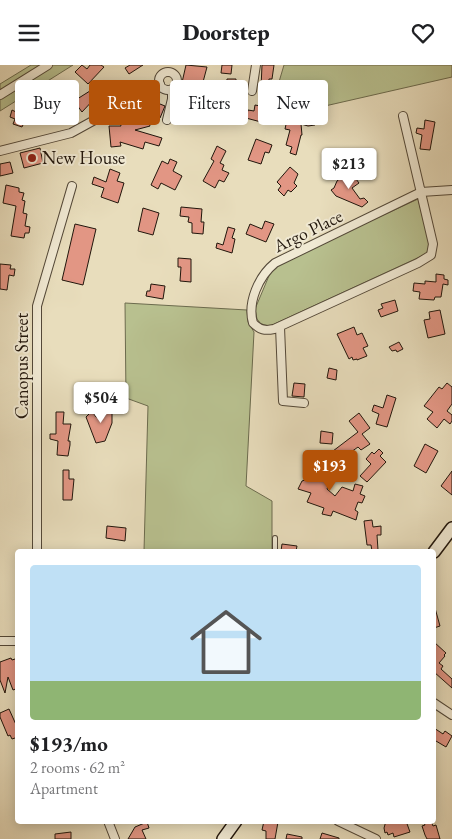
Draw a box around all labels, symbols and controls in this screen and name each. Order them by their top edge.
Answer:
text: Doorstep [183,18,269,47]
icon: menu [15,19,43,47]
icon: heart [409,19,437,47]
chip: Buy [15,80,79,125]
chip: Rent [89,80,160,125]
chip: Filters [170,80,248,125]
chip: New [258,80,328,125]
place label: New House [42,146,125,169]
pin: $213 [319,147,379,190]
marker: New House [26,152,38,164]
text: $213 [333,153,365,174]
street label: Argo Place [268,204,346,258]
street label: Canopus Street [10,313,33,419]
pin: $504 [71,381,131,424]
text: $504 [85,387,117,408]
pin: $193 [300,449,360,492]
text: $193 [314,455,346,476]
icon: home [181,597,271,687]
text: $193/mo [30,730,108,757]
text: 2 rooms · 62 m² [30,757,125,778]
text: Apartment [30,778,98,799]

